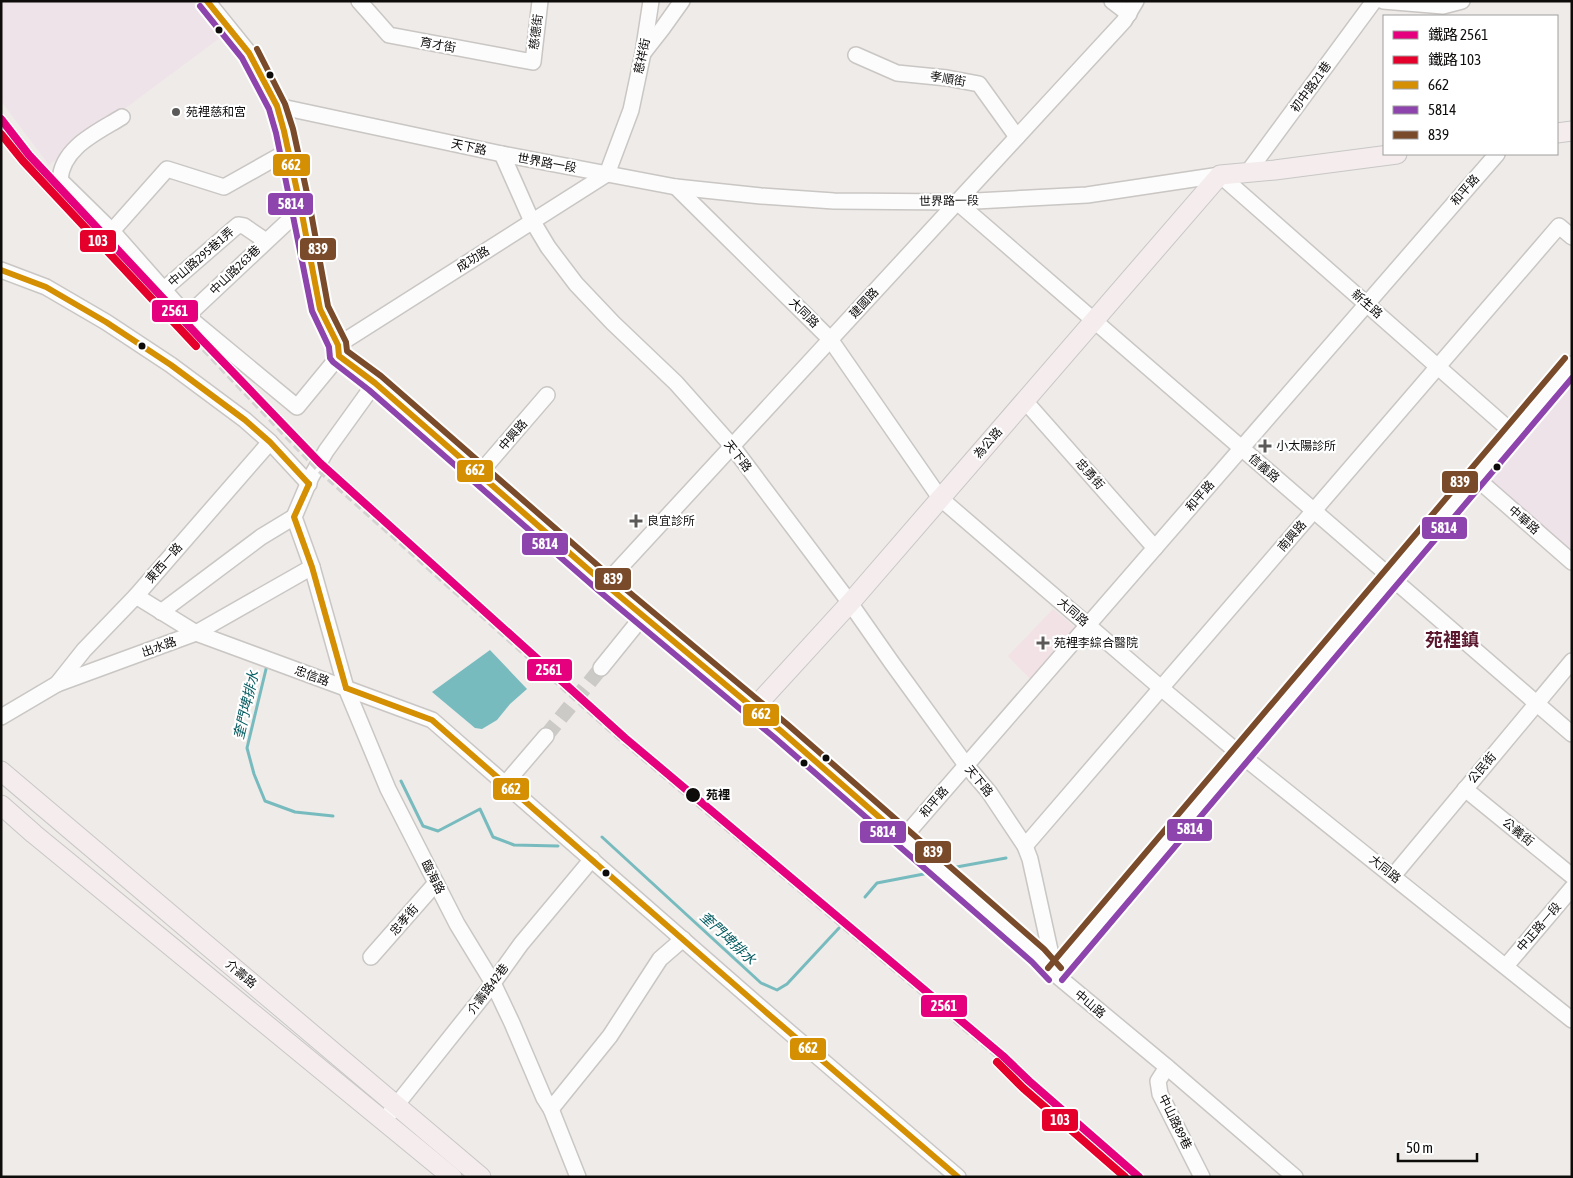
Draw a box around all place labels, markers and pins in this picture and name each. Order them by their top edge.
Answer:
unlabelled marker [214,25,224,35]
unlabelled marker [265,70,275,80]
place label: 苑裡慈和宮 [186,105,246,119]
marker: 苑裡慈和宮 [170,106,182,118]
unlabelled marker [137,341,147,351]
marker: 小太陽診所 [1258,439,1272,453]
place label: 小太陽診所 [1276,439,1336,453]
unlabelled marker [1492,462,1502,472]
marker: 良宜診所 [629,514,643,528]
place label: 良宜診所 [647,514,695,528]
marker: 苑裡李綜合醫院 [1036,636,1050,650]
place label: 苑裡李綜合醫院 [1054,636,1138,650]
unlabelled marker [821,753,831,763]
unlabelled marker [799,758,809,768]
marker: 苑裡 [684,786,702,804]
place label: 苑裡 [706,788,730,802]
unlabelled marker [601,868,611,878]

